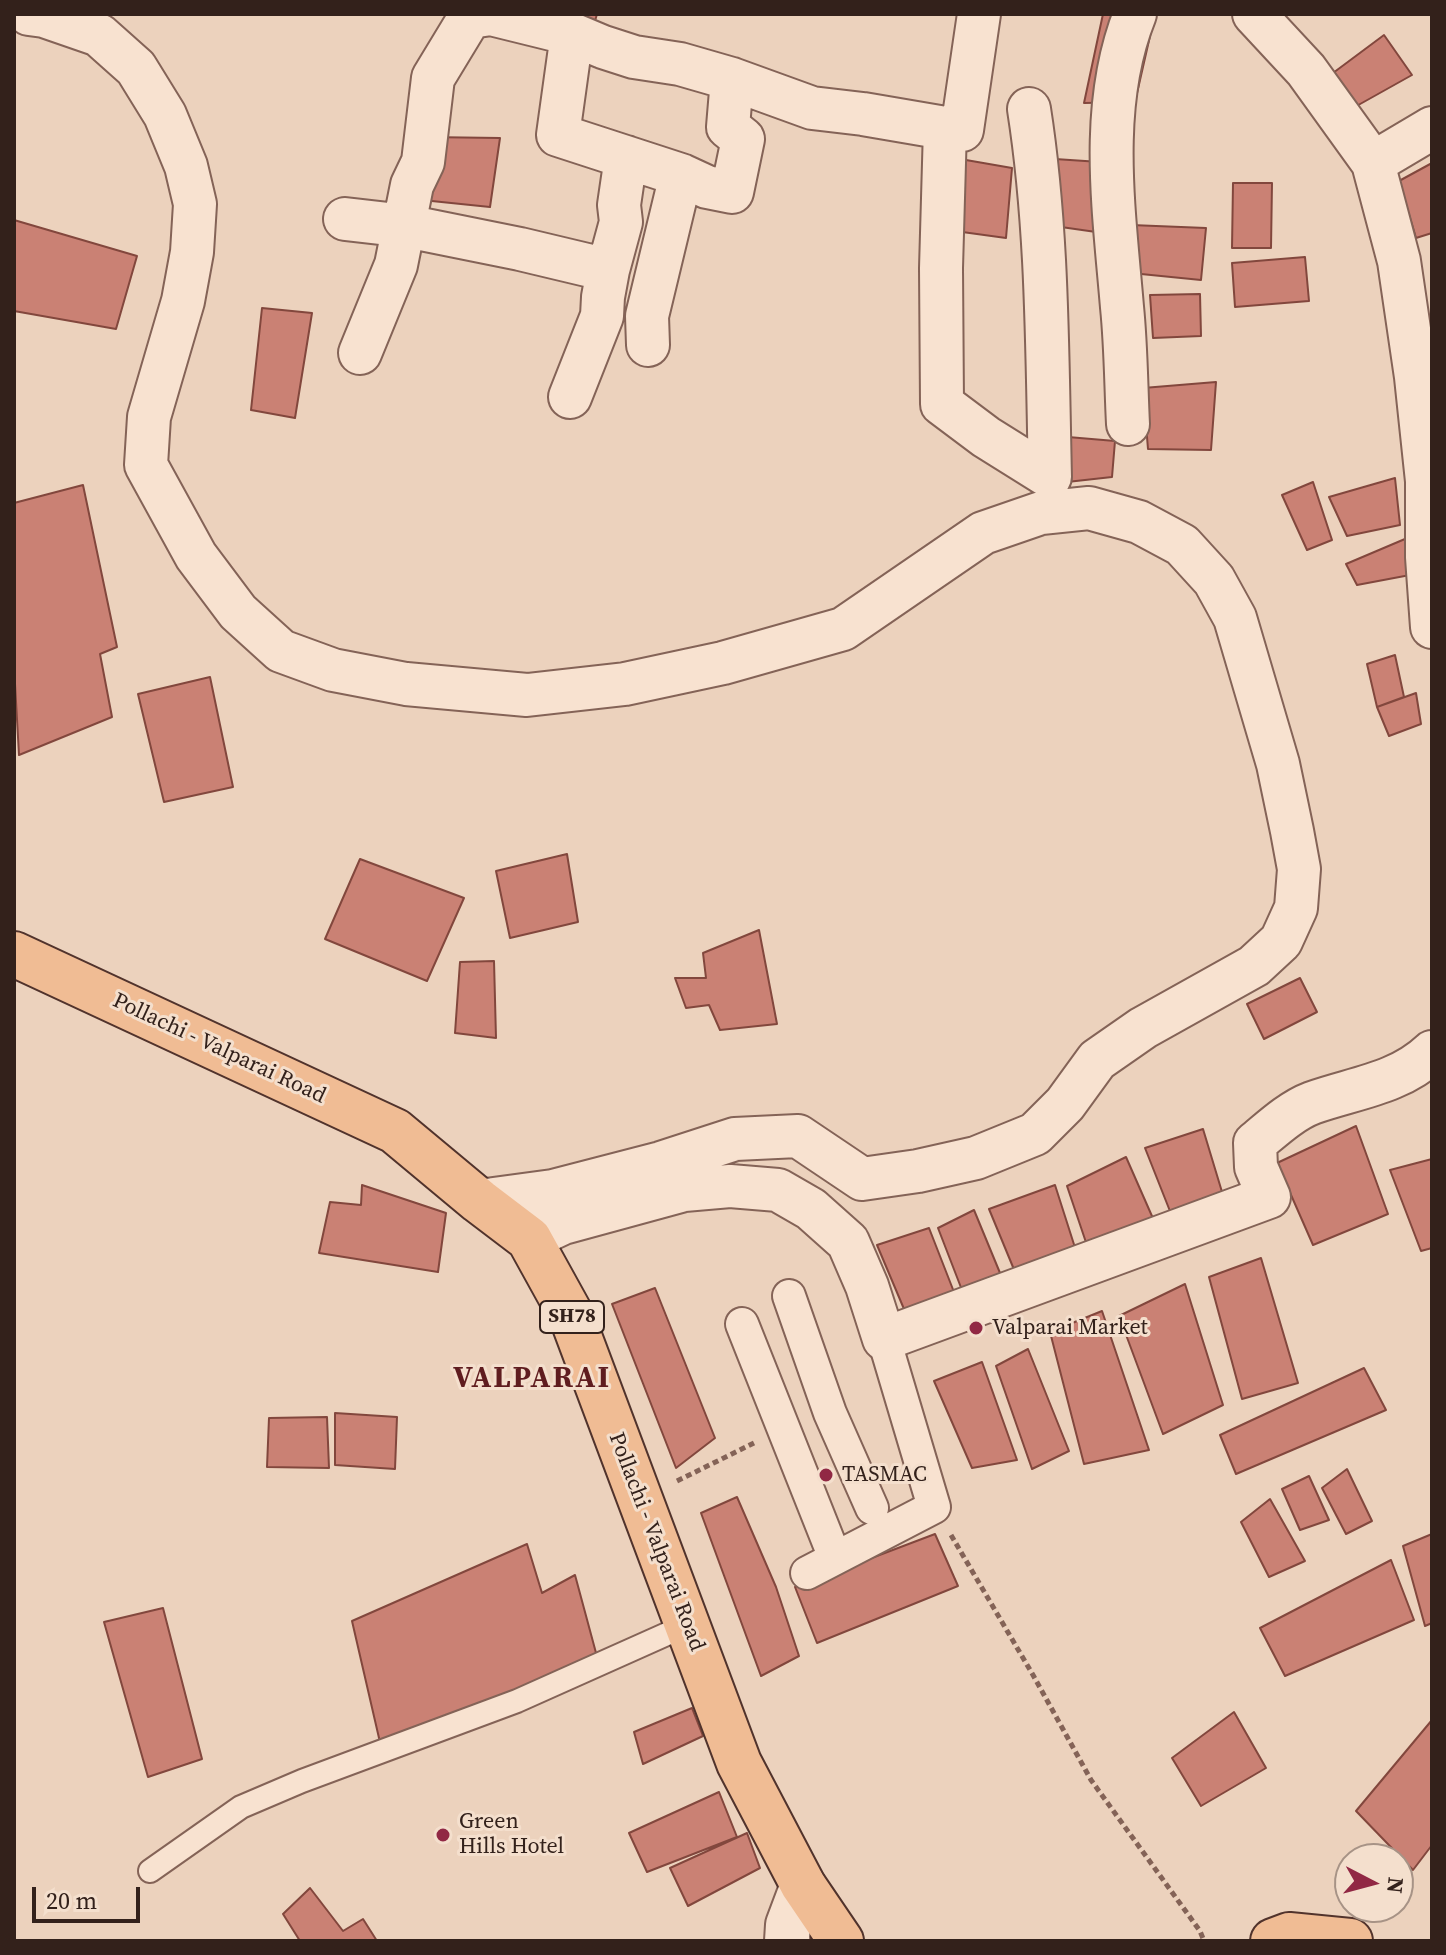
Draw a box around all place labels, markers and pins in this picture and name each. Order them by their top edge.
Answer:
place label: Valparai Market [992,1315,1148,1341]
marker: Valparai Market [967,1319,985,1337]
place label: TASMAC [842,1462,927,1488]
marker: TASMAC [817,1466,835,1484]
place label: Green Hills Hotel [459,1809,564,1860]
marker: Green Hills Hotel [434,1826,452,1844]

